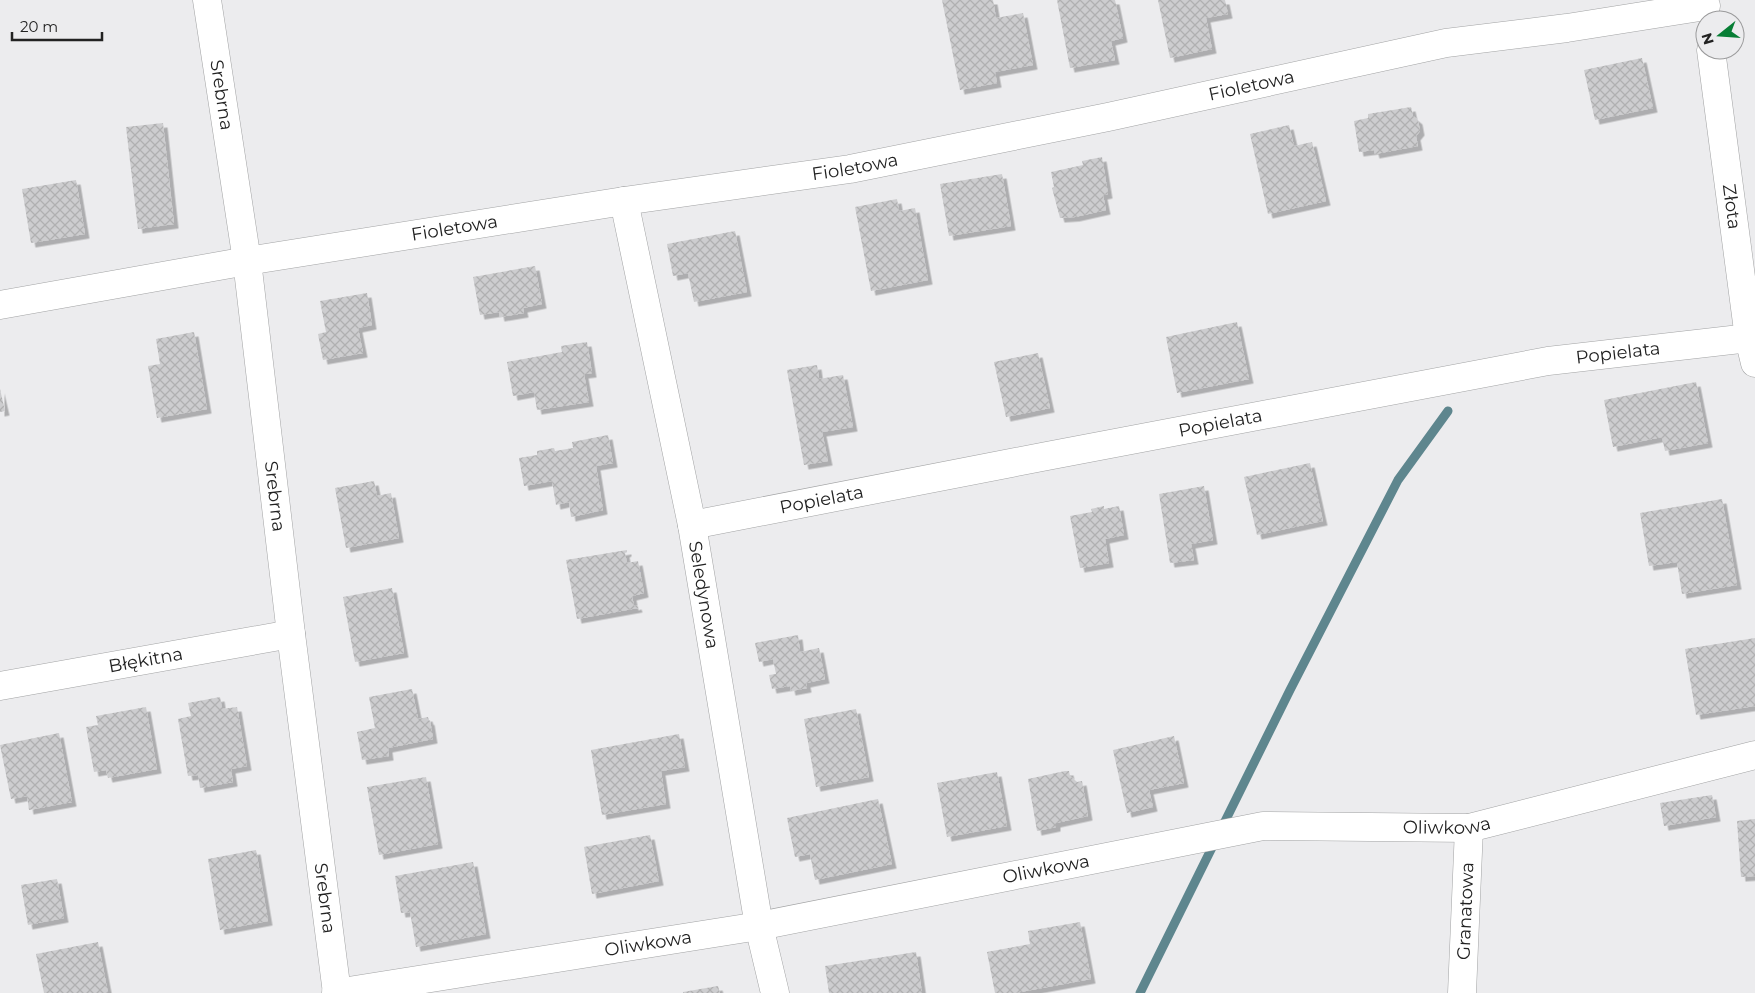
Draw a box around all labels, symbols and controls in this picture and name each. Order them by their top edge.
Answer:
scale bar [12,10,102,42]
north arrow [1695,10,1745,60]
text: 20 m [20,17,58,36]
text: N [1697,31,1718,47]
street label: Srebrna [205,58,238,132]
street label: Fioletowa [1206,65,1297,106]
street label: Fioletowa [810,149,900,185]
street label: Złota [1718,183,1746,231]
street label: Fioletowa [410,210,499,246]
street label: Popielata [1575,337,1661,369]
street label: Popielata [1176,404,1264,442]
street label: Srebrna [260,460,290,533]
street label: Popielata [778,481,865,519]
street label: Seledynowa [684,539,724,650]
street label: Błękitna [107,643,185,677]
street label: Oliwkowa [1403,812,1493,840]
street label: Oliwkowa [1001,850,1092,888]
street label: Srebrna [309,862,340,935]
street label: Granatowa [1452,862,1479,960]
street label: Oliwkowa [603,926,693,961]

